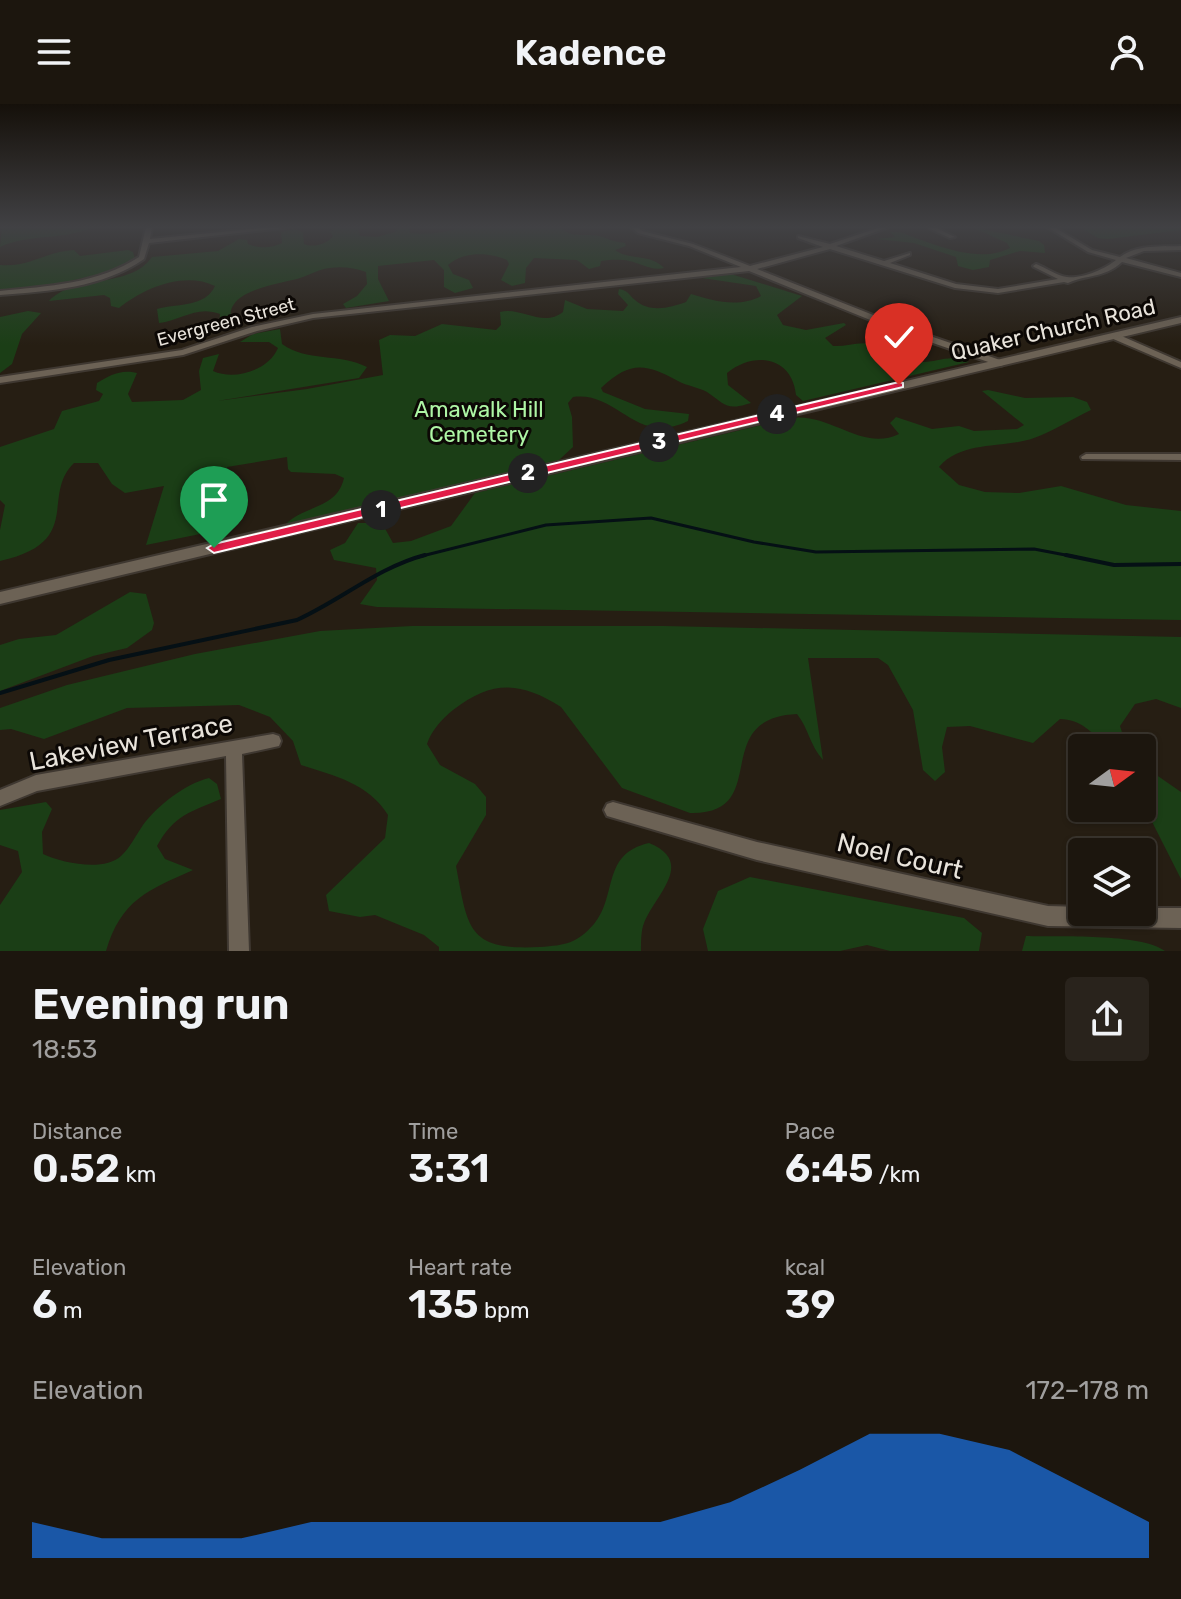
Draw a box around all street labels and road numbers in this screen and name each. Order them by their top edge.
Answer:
street label: Evergreen Street [155,293,297,351]
street label: Quaker Church Road [948,293,1158,366]
street label: Lakeview Terrace [27,708,235,777]
street label: Noel Court [834,827,966,886]

